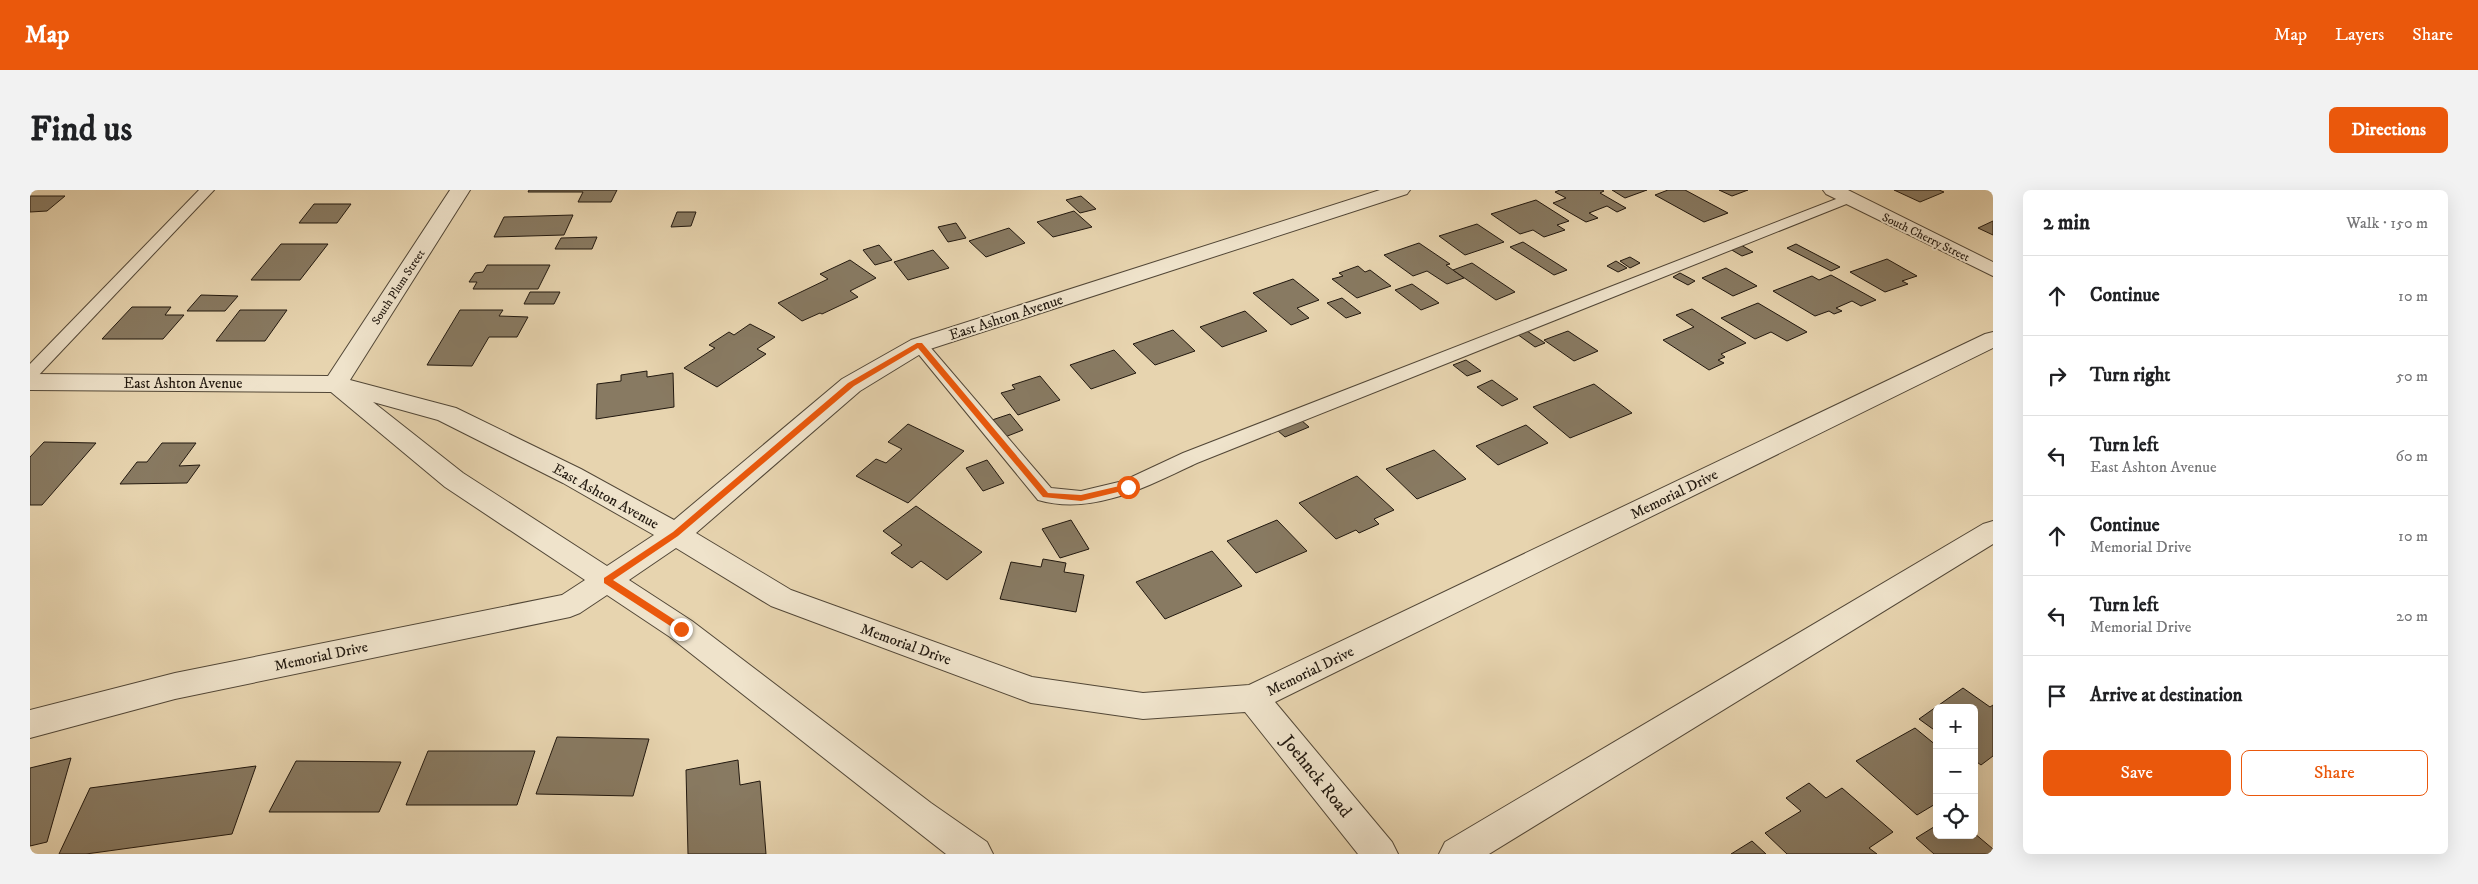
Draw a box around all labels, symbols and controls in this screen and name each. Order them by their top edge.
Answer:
text: Map [25,20,69,50]
text: Map [2274,24,2307,46]
text: Layers [2335,24,2384,46]
text: Share [2412,24,2453,46]
button: Directions [2329,107,2448,153]
text: Find us [30,108,132,152]
street label: South Cherry Street [1880,210,1972,265]
text: 2 min [2043,210,2090,236]
text: Walk · 150 m [2346,213,2428,233]
street label: South Plum Street [368,247,428,328]
icon: ahead [2043,282,2071,310]
text: Continue [2090,284,2160,307]
text: 10 m [2398,286,2428,306]
street label: East Ashton Avenue [947,290,1066,345]
icon: right [2043,362,2071,390]
text: Turn right [2090,364,2170,387]
text: 50 m [2396,366,2428,386]
street label: East Ashton Avenue [124,374,242,393]
text: Turn left [2090,434,2159,457]
icon: left [2043,442,2071,470]
text: 60 m [2396,446,2428,466]
text: East Ashton Avenue [2090,457,2217,477]
street label: East Ashton Avenue [549,459,662,534]
street label: Memorial Drive [1627,465,1721,524]
route start [1117,476,1140,499]
text: Continue [2090,514,2160,537]
icon: ahead [2043,522,2071,550]
text: 10 m [2398,526,2428,546]
text: Memorial Drive [2090,537,2191,557]
text: Turn left [2090,594,2159,617]
icon: left [2043,602,2071,630]
text: 20 m [2396,606,2428,626]
text: Memorial Drive [2090,617,2191,637]
route end [670,618,693,641]
street label: Memorial Drive [858,619,954,670]
street label: Memorial Drive [273,637,370,676]
street label: Memorial Drive [1263,642,1357,701]
icon: arrive [2043,682,2071,710]
text: Arrive at destination [2090,684,2242,707]
map controls [1933,704,1978,839]
button: + [1933,704,1978,749]
street label: Joehnck Road [1275,729,1356,822]
button: − [1933,749,1978,794]
button: Save [2043,750,2231,796]
button: Share [2241,750,2428,796]
button: locate [1933,794,1978,839]

